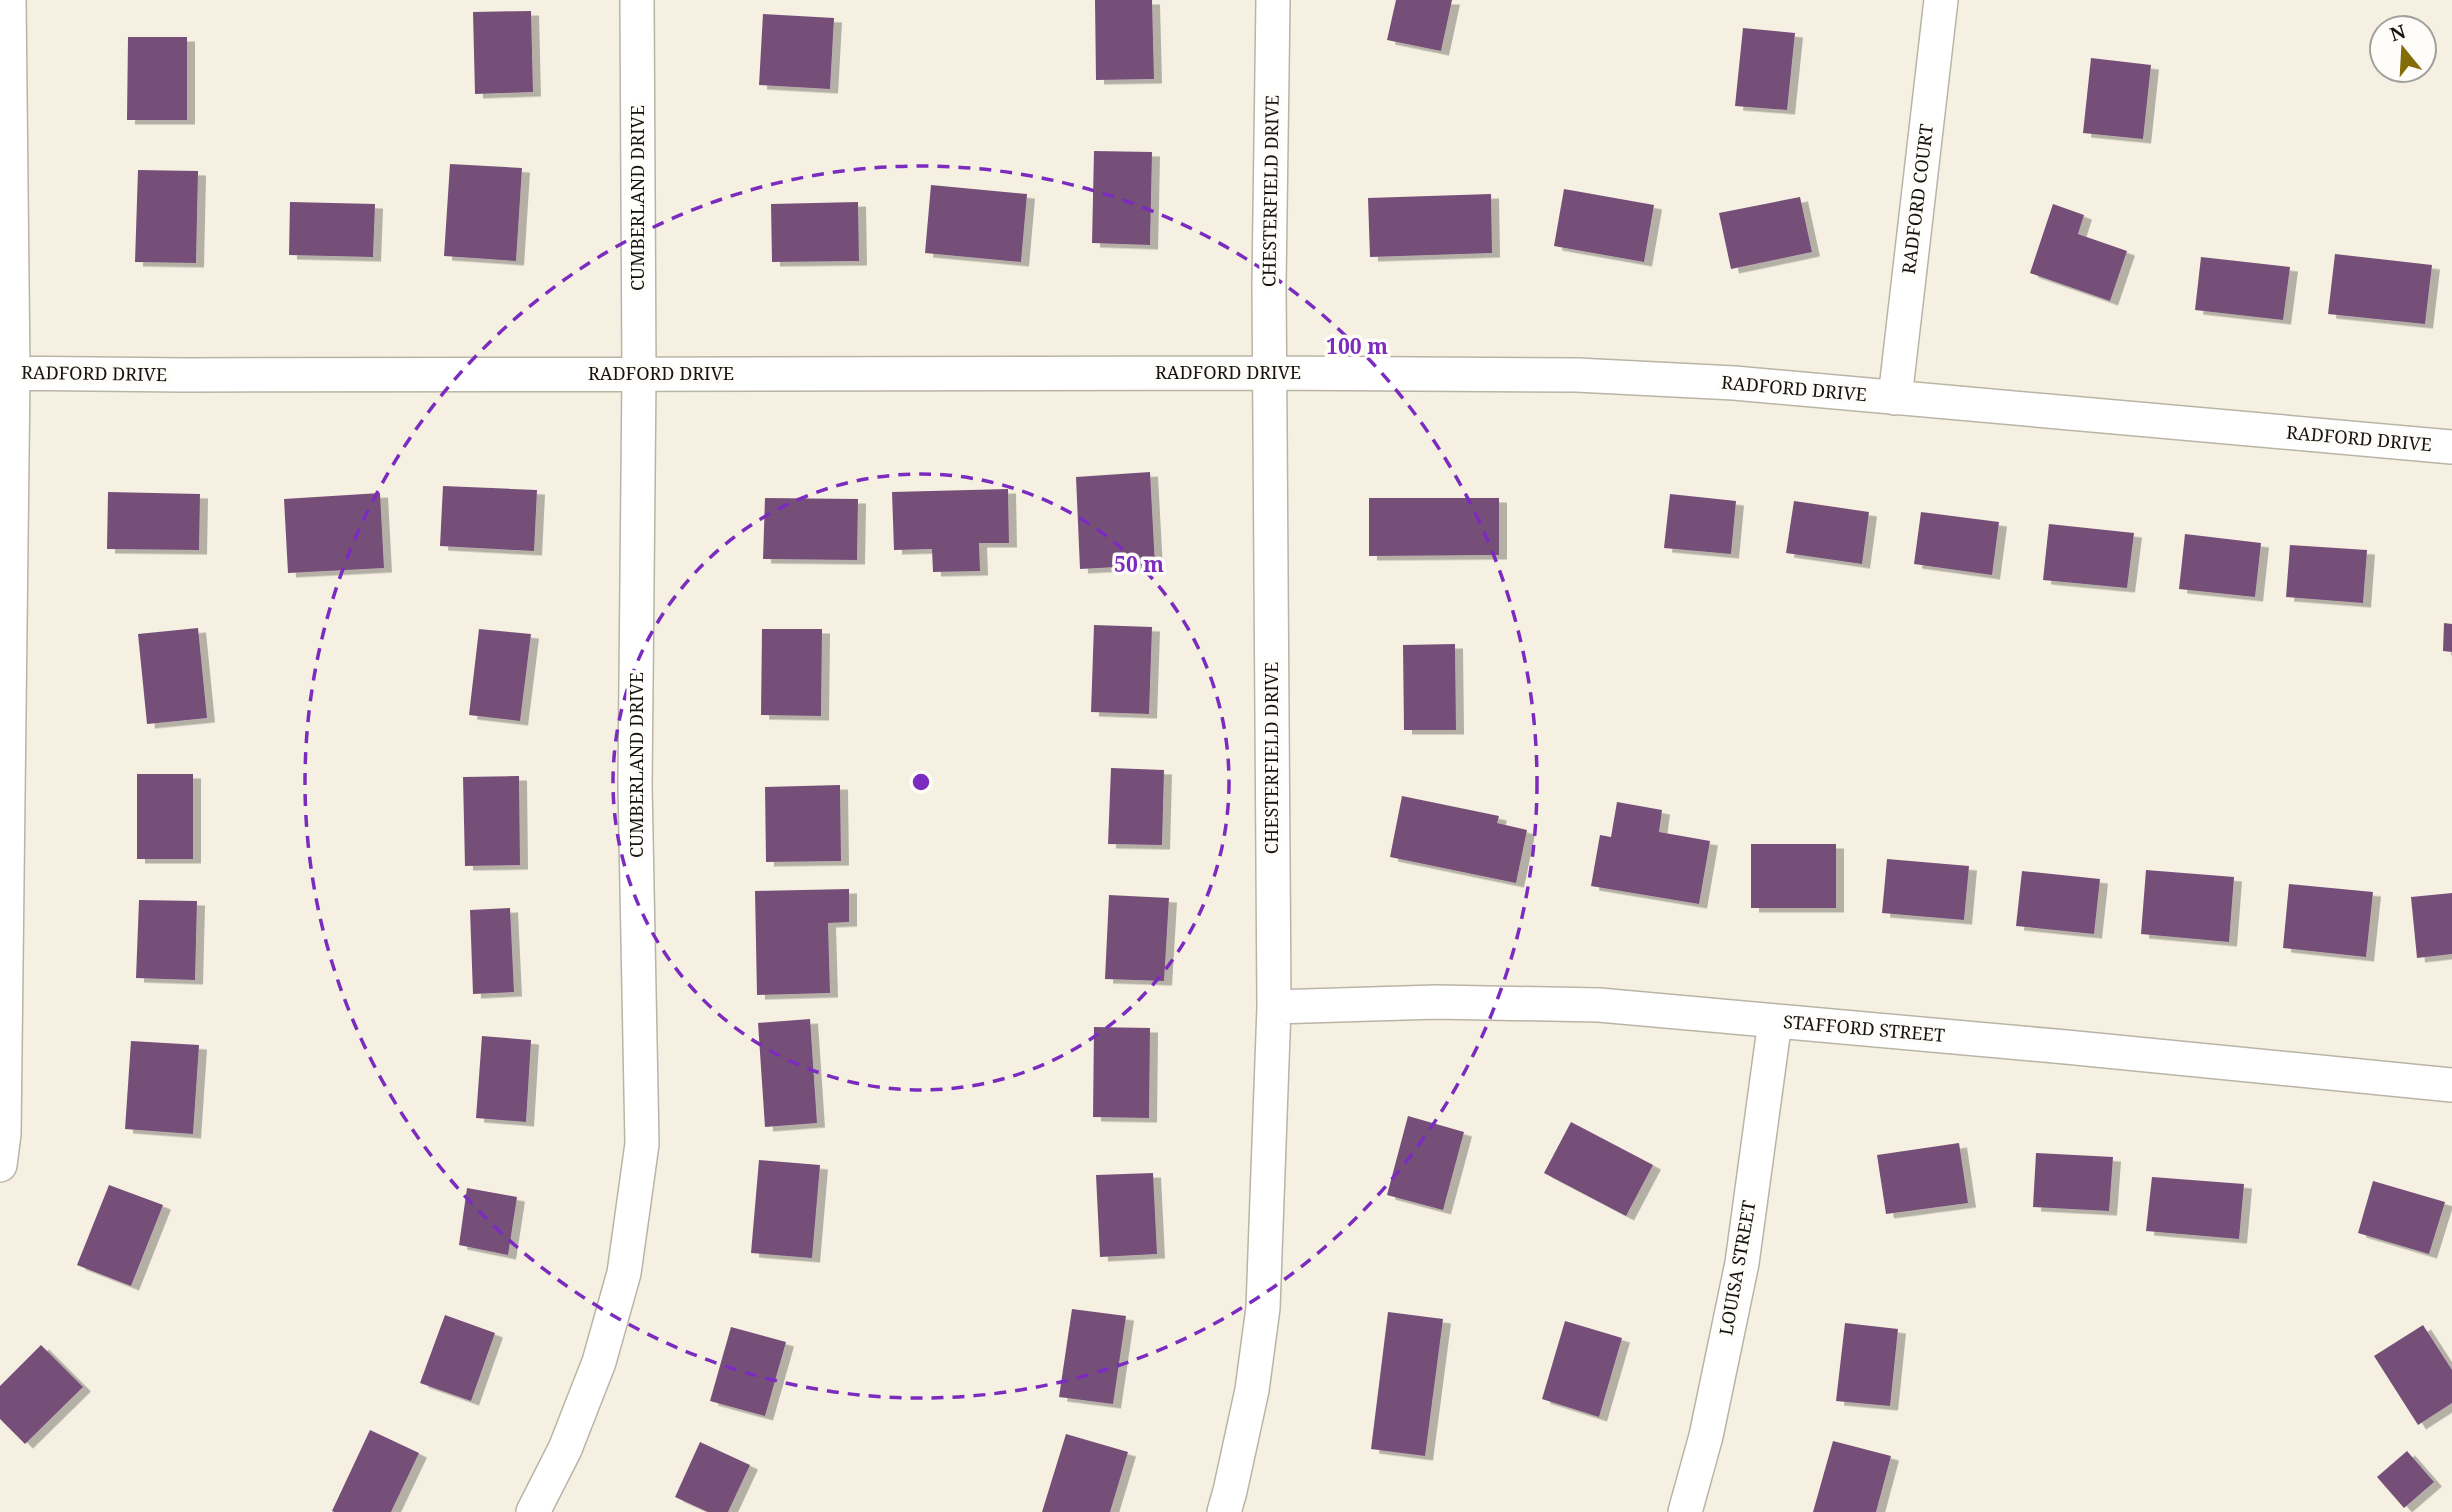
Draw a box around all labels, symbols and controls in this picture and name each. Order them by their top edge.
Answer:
north arrow [2368,14,2438,84]
text: N [2387,18,2409,48]
street label: CHESTERFIELD DRIVE [1256,95,1284,287]
street label: CUMBERLAND DRIVE [625,105,649,291]
street label: RADFORD COURT [1896,123,1938,275]
text: 100 m [1326,332,1388,360]
street label: RADFORD DRIVE [21,360,167,386]
street label: RADFORD DRIVE [1155,360,1301,384]
street label: RADFORD DRIVE [588,361,734,385]
street label: RADFORD DRIVE [1720,370,1868,406]
street label: RADFORD DRIVE [2285,420,2433,456]
text: 50 m [1114,550,1164,578]
street label: CHESTERFIELD DRIVE [1259,662,1283,854]
street label: CUMBERLAND DRIVE [624,672,648,858]
centre of rings [909,770,933,794]
street label: STAFFORD STREET [1782,1009,1946,1047]
street label: LOUISA STREET [1713,1198,1761,1337]

